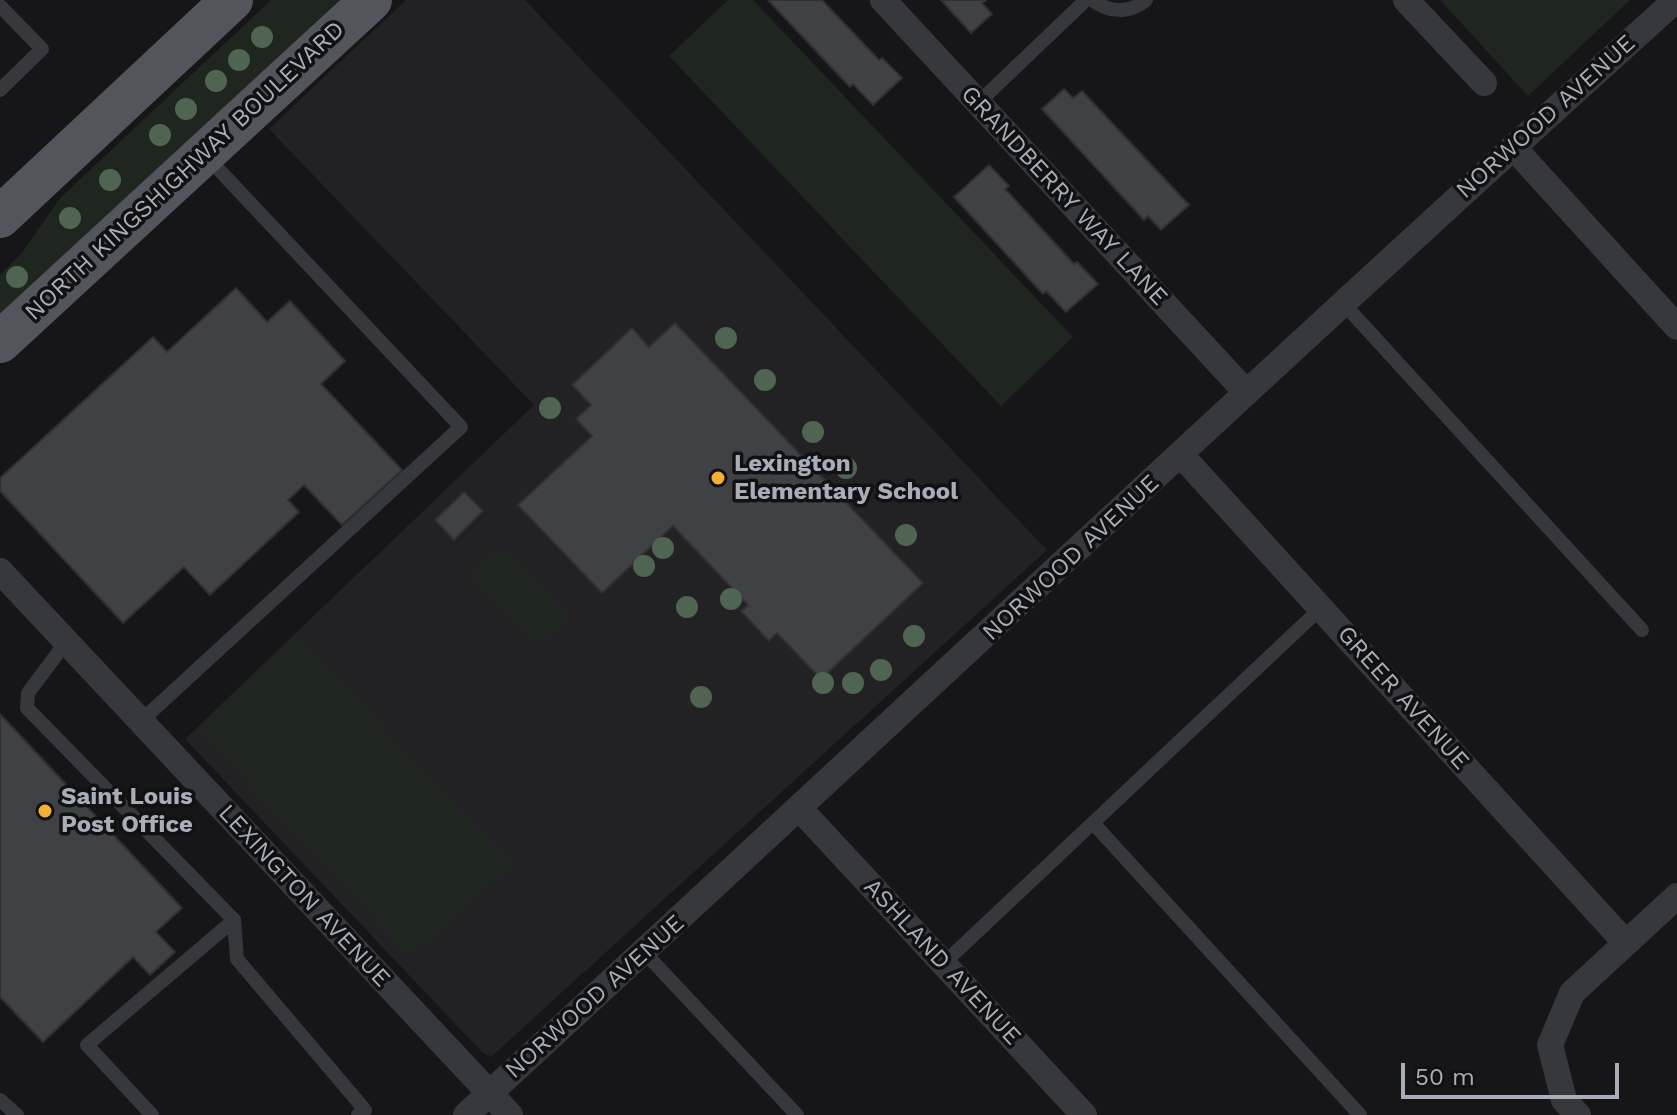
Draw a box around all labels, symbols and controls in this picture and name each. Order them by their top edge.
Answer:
street label: NORTH KINGSHIGHWAY BOULEVARD [19,15,351,327]
street label: NORWOOD AVENUE [1451,29,1641,205]
street label: GRANDBERRY WAY LANE [955,80,1173,312]
place label: Lexington Elementary School [734,450,958,506]
marker: Lexington Elementary School [709,469,727,487]
street label: NORWOOD AVENUE [977,469,1165,647]
street label: GREER AVENUE [1331,620,1475,776]
place label: Saint Louis Post Office [61,783,193,839]
street label: LEXINGTON AVENUE [212,799,396,993]
marker: Saint Louis Post Office [36,802,54,820]
street label: ASHLAND AVENUE [857,873,1027,1051]
street label: NORWOOD AVENUE [500,909,690,1085]
scale bar [1405,1047,1623,1097]
text: 50 m [1415,1063,1475,1091]

